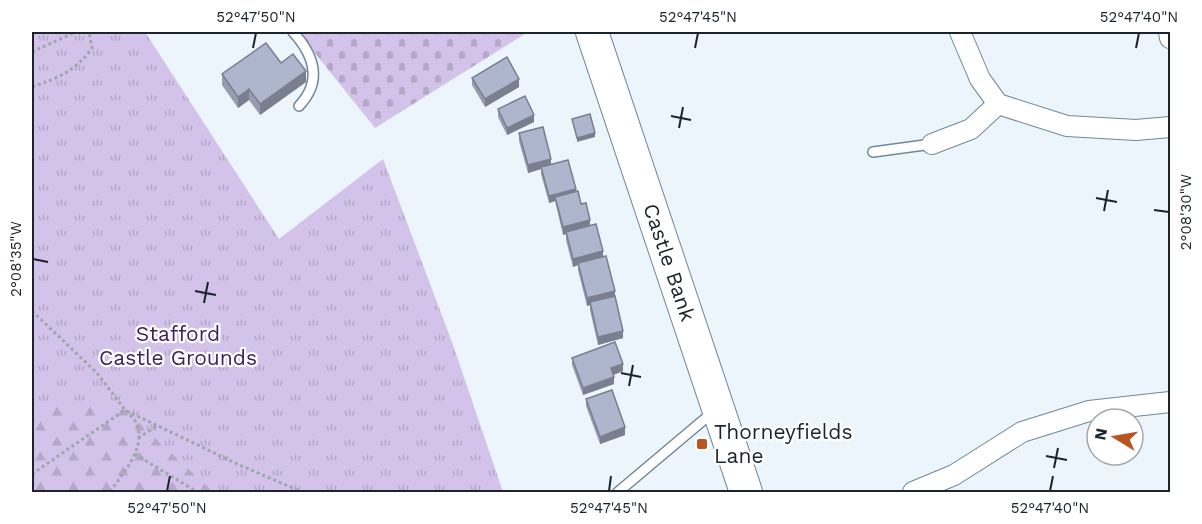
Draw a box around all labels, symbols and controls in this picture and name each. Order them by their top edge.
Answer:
text: 52°47'50"N [216,8,296,26]
text: 52°47'45"N [659,8,737,26]
text: 52°47'40"N [1100,8,1178,26]
text: 2°08'30"W [1177,174,1195,250]
street label: Castle Bank [638,200,701,324]
text: 2°08'35"W [7,221,25,297]
park label: Stafford Castle Grounds [99,321,257,370]
north arrow [1085,407,1145,467]
place label: Thorneyfields Lane [714,419,853,468]
text: N [1090,427,1111,442]
marker: Thorneyfields Lane [695,437,709,451]
text: 52°47'50"N [127,499,207,517]
text: 52°47'45"N [570,499,648,517]
text: 52°47'40"N [1011,499,1089,517]

